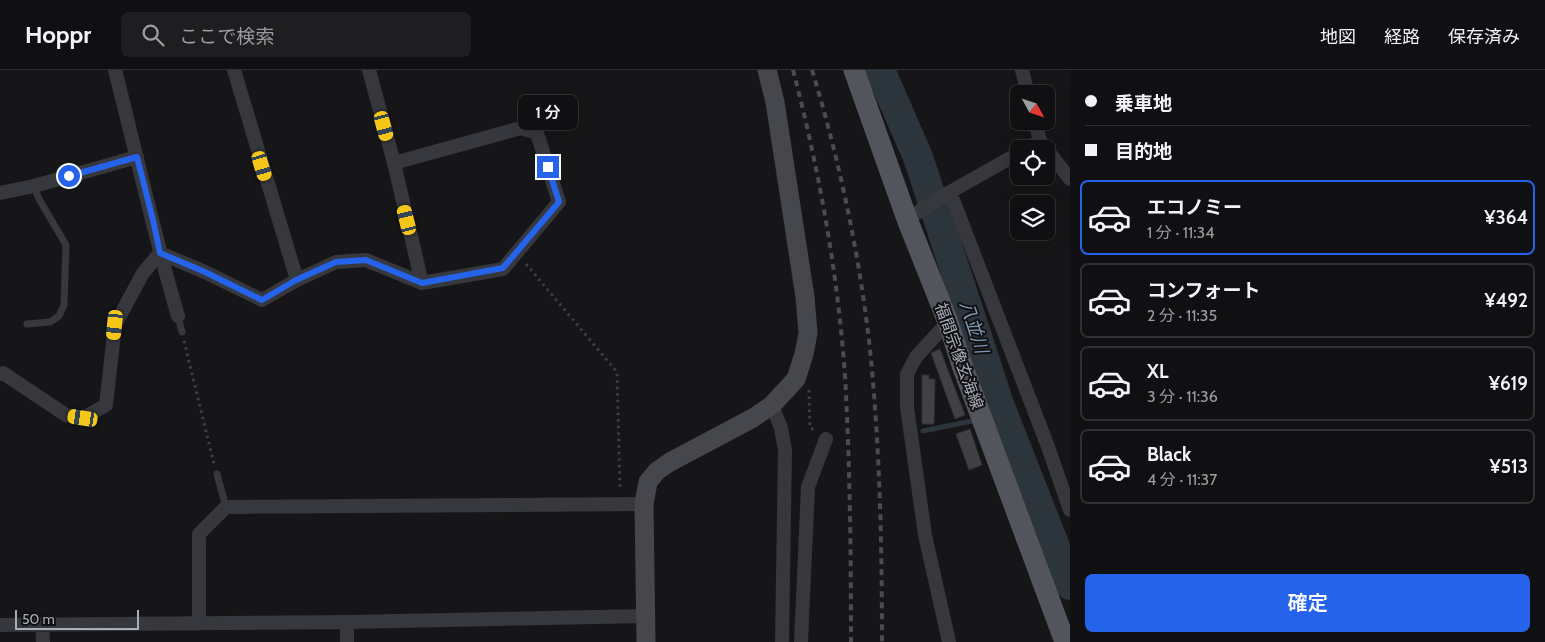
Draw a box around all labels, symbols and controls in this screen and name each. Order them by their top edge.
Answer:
search box [121,12,471,57]
text: Hoppr [25,20,91,49]
icon: search [139,21,167,49]
text: ここで検索 [179,25,274,48]
text: 地図 [1320,26,1356,48]
text: 経路 [1384,26,1420,48]
text: 保存済み [1448,26,1520,48]
north arrow [1010,85,1055,130]
map controls [1010,85,1055,240]
text: 乗車地 [1115,92,1172,115]
callout: 1 分 [518,94,578,129]
text: 1 分 [535,103,561,122]
car [372,110,395,142]
button: locate [1010,140,1055,185]
text: 目的地 [1115,140,1172,163]
car [250,149,273,183]
route end [537,156,559,178]
route start [58,165,80,187]
button: layers [1010,195,1055,240]
icon: car [1087,195,1132,240]
text: エコノミー [1147,196,1242,219]
car [396,204,417,236]
text: ¥364 [1484,206,1528,229]
text: 1 分 · 11:34 [1147,223,1215,242]
icon: car [1087,278,1132,323]
text: コンフォート [1147,279,1260,302]
text: ¥492 [1485,289,1528,312]
water label: 八並川 [955,298,993,358]
street label: 福間宗像玄海線 [931,300,987,412]
text: 2 分 · 11:35 [1147,306,1217,325]
car [105,309,124,341]
text: XL [1147,360,1168,383]
icon: car [1087,361,1132,406]
text: ¥619 [1489,372,1528,395]
text: 3 分 · 11:36 [1147,387,1218,406]
car [67,408,98,428]
text: Black [1147,443,1191,466]
icon: car [1087,444,1132,489]
text: ¥513 [1490,455,1528,478]
text: 4 分 · 11:37 [1147,470,1217,489]
button: 確定 [1085,574,1530,632]
scale bar [15,607,139,630]
text: 50 m [22,610,55,628]

